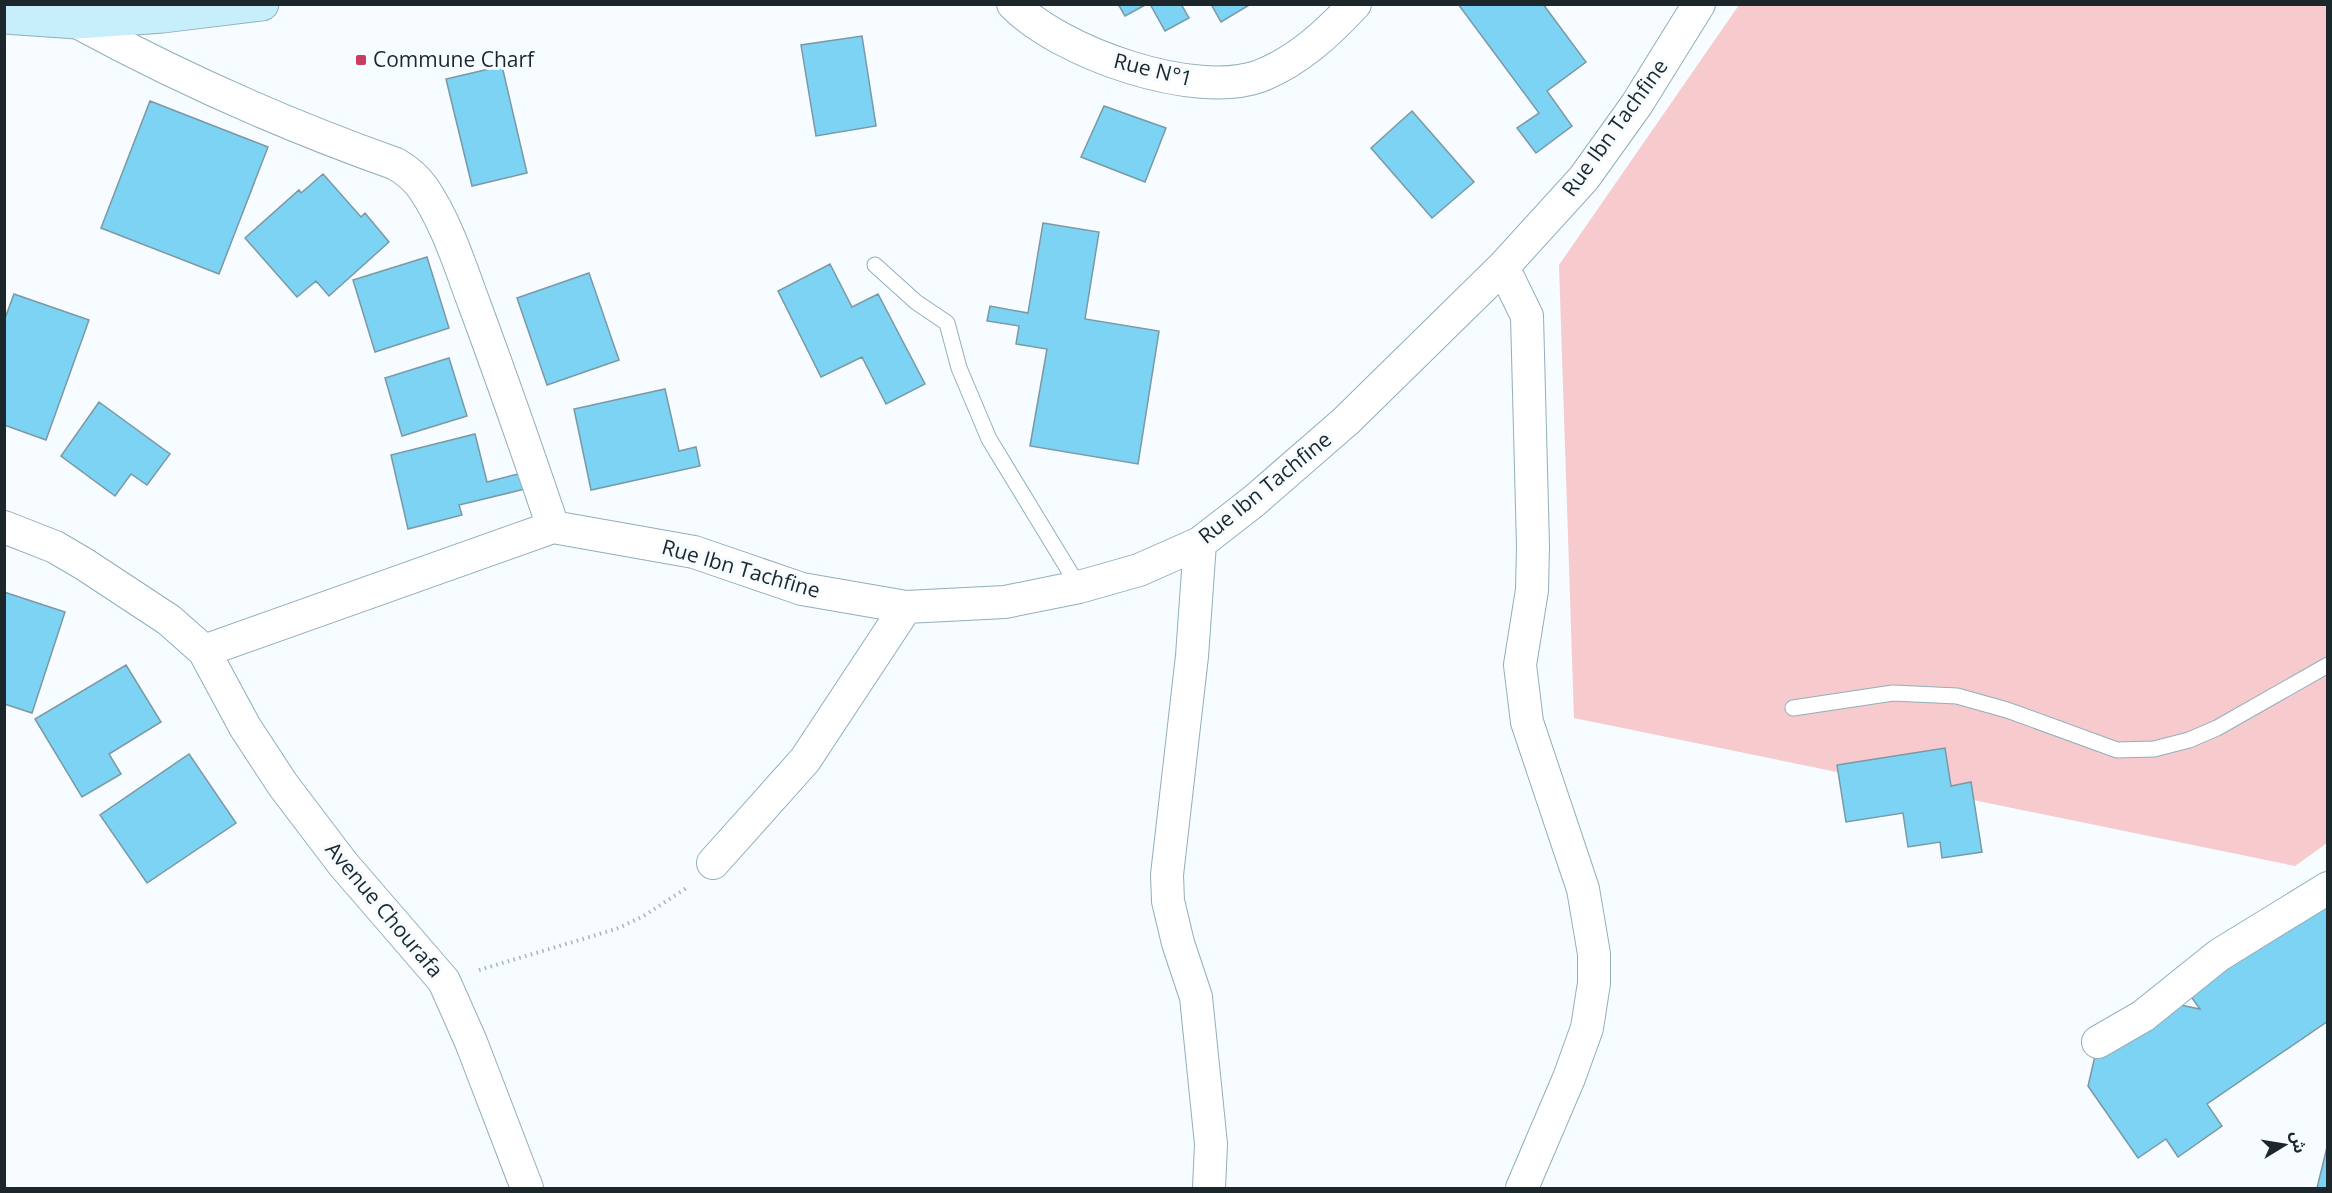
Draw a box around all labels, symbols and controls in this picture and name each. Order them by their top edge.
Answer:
place label: Commune Charf [373,45,536,73]
street label: Rue N°1 [1111,46,1195,92]
marker: Commune Charf [354,53,368,67]
street label: Rue Ibn Tachfine [1555,53,1674,202]
street label: Rue Ibn Tachfine [1192,425,1337,550]
street label: Rue Ibn Tachfine [659,532,824,604]
street label: Avenue Chourafa [320,836,450,983]
north arrow [2254,1115,2314,1175]
text: ش [2286,1129,2312,1155]

